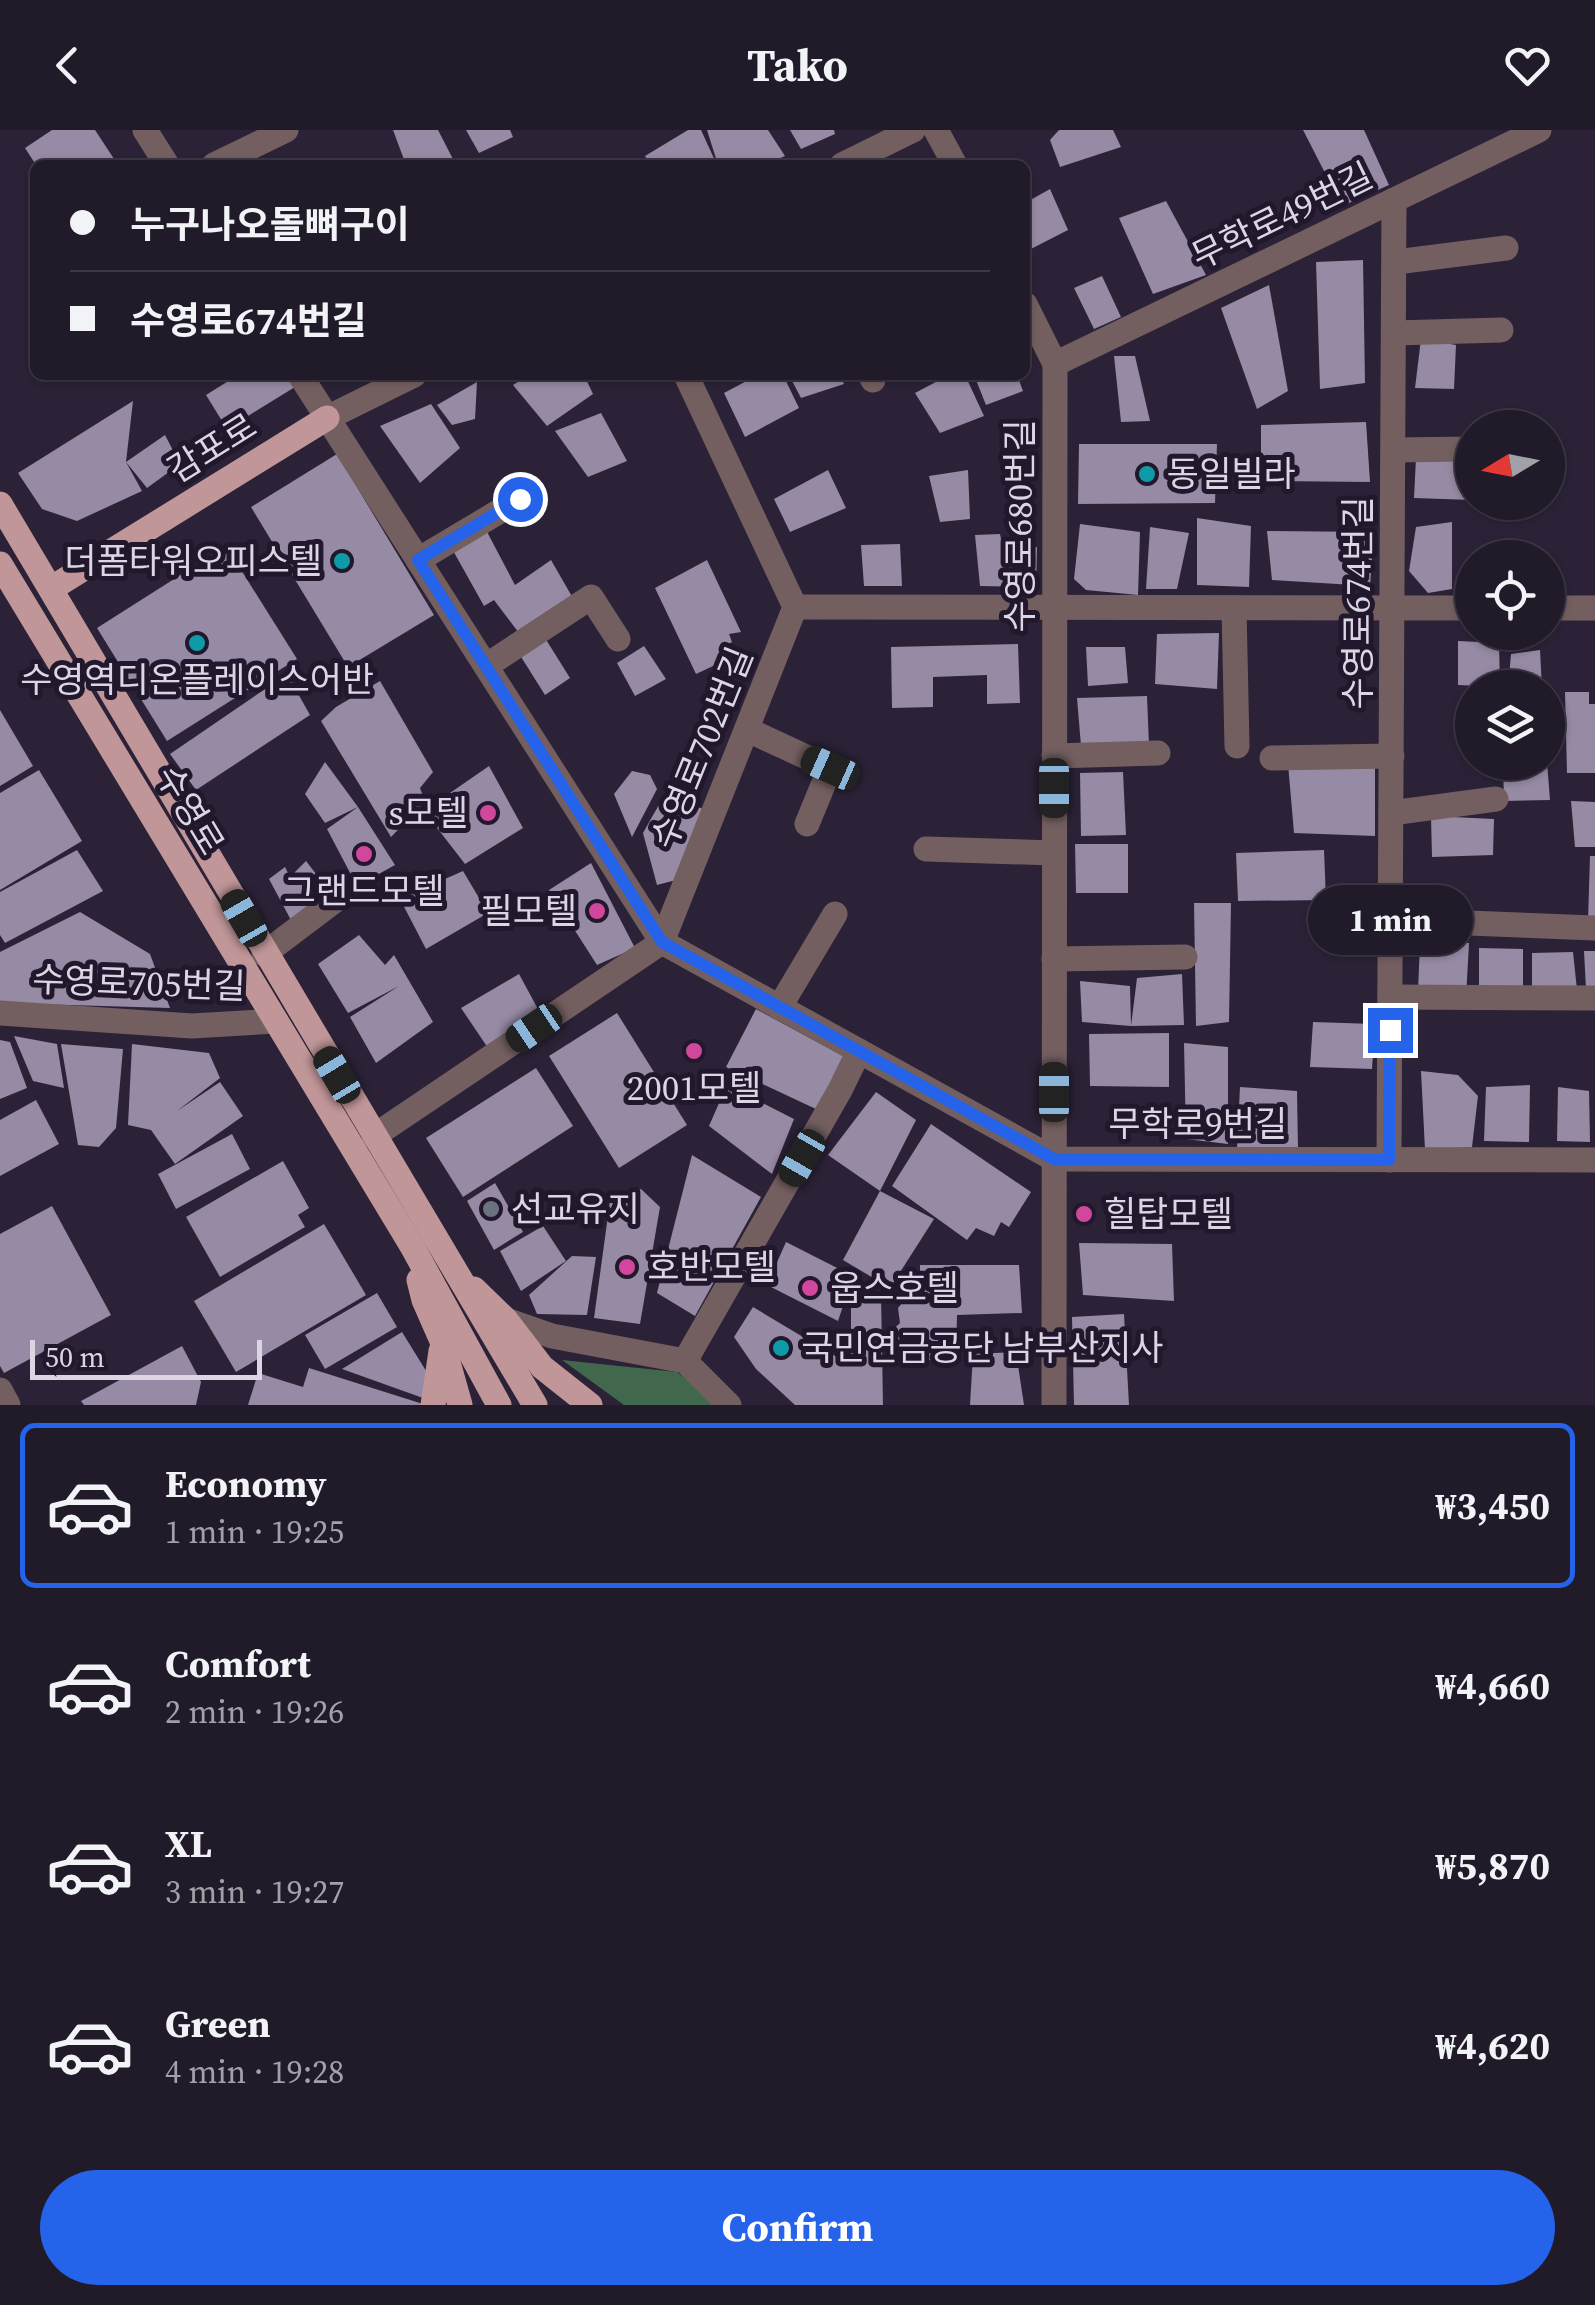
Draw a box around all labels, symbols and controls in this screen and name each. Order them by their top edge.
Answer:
text: Tako [747,34,848,96]
icon: back [40,38,95,93]
icon: heart [1500,38,1555,93]
street label: 무학로49번길 [1183,151,1381,281]
text: 누구나오돌뼈구이 [130,199,410,251]
text: 수영로674번길 [130,295,367,347]
street label: 감포로 [158,402,266,494]
north arrow [1455,410,1565,520]
map controls [1455,410,1565,780]
street label: 수영로680번길 [996,419,1044,633]
place label: 동일빌라 [1167,450,1296,498]
marker: 동일빌라 [1136,463,1158,485]
route start [498,477,543,522]
street label: 수영로674번길 [1334,496,1382,710]
place label: 더폼타워오피스텔 [64,537,322,585]
button: locate [1455,540,1565,650]
marker: 더폼타워오피스텔 [331,550,353,572]
marker: 수영역디온플레이스어반 [186,632,208,654]
street label: 수영로702번길 [640,640,764,856]
place label: 수영역디온플레이스어반 [20,656,374,704]
button: layers [1455,670,1565,780]
car [796,742,864,794]
street label: 수영로 [145,756,235,864]
car [1039,758,1069,818]
place label: s모텔 [388,789,468,837]
marker: s모텔 [477,802,499,824]
marker: 그랜드모텔 [353,843,375,865]
place label: 그랜드모텔 [283,867,445,915]
car [216,885,272,951]
callout: 1 min [1308,885,1472,955]
place label: 필모텔 [480,887,577,935]
text: 1 min [1349,898,1432,942]
marker: 필모텔 [586,900,608,922]
street label: 수영로705번길 [31,955,247,1011]
car [501,999,567,1057]
route end [1368,1008,1413,1053]
marker: 2001모텔 [683,1040,705,1062]
car [309,1042,365,1108]
car [1039,1062,1069,1122]
place label: 2001모텔 [627,1064,761,1112]
street label: 무학로9번길 [1109,1100,1287,1148]
car [774,1125,830,1191]
place label: 선교유지 [511,1185,640,1233]
place label: 힐탑모텔 [1104,1190,1233,1238]
marker: 선교유지 [480,1198,502,1220]
marker: 힐탑모텔 [1073,1203,1095,1225]
place label: 호반모텔 [647,1243,776,1291]
marker: 호반모텔 [616,1256,638,1278]
place label: 웁스호텔 [830,1264,959,1312]
marker: 웁스호텔 [799,1277,821,1299]
place label: 국민연금공단 남부산지사 [801,1324,1163,1372]
scale bar [30,1335,262,1380]
marker: 국민연금공단 남부산지사 [770,1337,792,1359]
text: 50 m [45,1338,105,1376]
text: Economy [165,1458,327,1510]
icon: car [45,1461,135,1551]
text: ₩3,450 [1436,1480,1550,1532]
text: 1 min · 19:25 [165,1510,344,1554]
text: Comfort [165,1638,311,1690]
icon: car [45,1641,135,1731]
text: ₩4,660 [1436,1660,1550,1712]
text: 2 min · 19:26 [165,1690,344,1734]
text: XL [165,1818,212,1870]
icon: car [45,1821,135,1911]
text: ₩5,870 [1436,1840,1550,1892]
text: 3 min · 19:27 [165,1870,344,1914]
text: Green [165,1998,271,2050]
icon: car [45,2001,135,2091]
text: ₩4,620 [1436,2020,1550,2072]
text: 4 min · 19:28 [165,2050,344,2094]
button: Confirm [40,2170,1555,2285]

